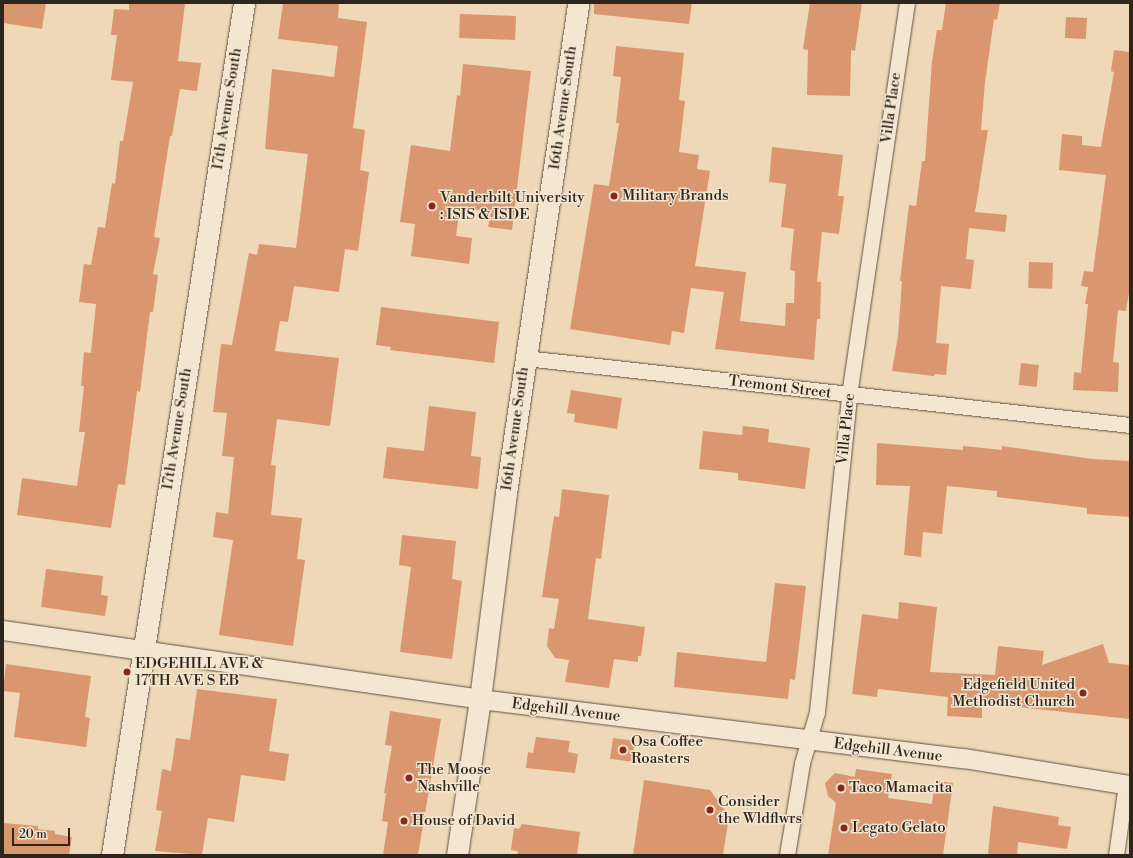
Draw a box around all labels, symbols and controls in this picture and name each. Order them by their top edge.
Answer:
street label: 16th Avenue South [545,45,581,171]
street label: 17th Avenue South [208,47,246,171]
street label: Villa Place [877,71,905,145]
place label: Military Brands [622,187,729,205]
place label: Vanderbilt University : ISIS & ISDE [440,188,585,223]
marker: Military Brands [609,191,619,201]
marker: Vanderbilt University : ISIS & ISDE [427,201,437,211]
street label: 16th Avenue South [497,366,533,492]
street label: 17th Avenue South [158,367,196,491]
street label: Tremont Street [728,372,832,402]
street label: Villa Place [833,392,859,466]
place label: EDGEHILL AVE & 17TH AVE S EB [135,654,264,689]
marker: EDGEHILL AVE & 17TH AVE S EB [122,667,132,677]
place label: Edgefield United Methodist Church [952,675,1075,710]
marker: Edgefield United Methodist Church [1078,688,1088,698]
street label: Edgehill Avenue [511,694,621,726]
place label: Osa Coffee Roasters [631,732,703,767]
street label: Edgehill Avenue [833,734,943,766]
marker: Osa Coffee Roasters [618,745,628,755]
place label: The Moose Nashville [417,760,491,795]
marker: The Moose Nashville [404,773,414,783]
place label: Taco Mamacita [849,779,952,797]
marker: Taco Mamacita [836,783,846,793]
place label: Consider the Wldflwrs [718,792,802,827]
marker: Consider the Wldflwrs [705,805,715,815]
place label: House of David [412,812,515,830]
marker: House of David [399,816,409,826]
place label: Legato Gelato [852,819,946,837]
scale bar [14,820,72,846]
marker: Legato Gelato [839,823,849,833]
text: 20 m [19,827,47,842]

